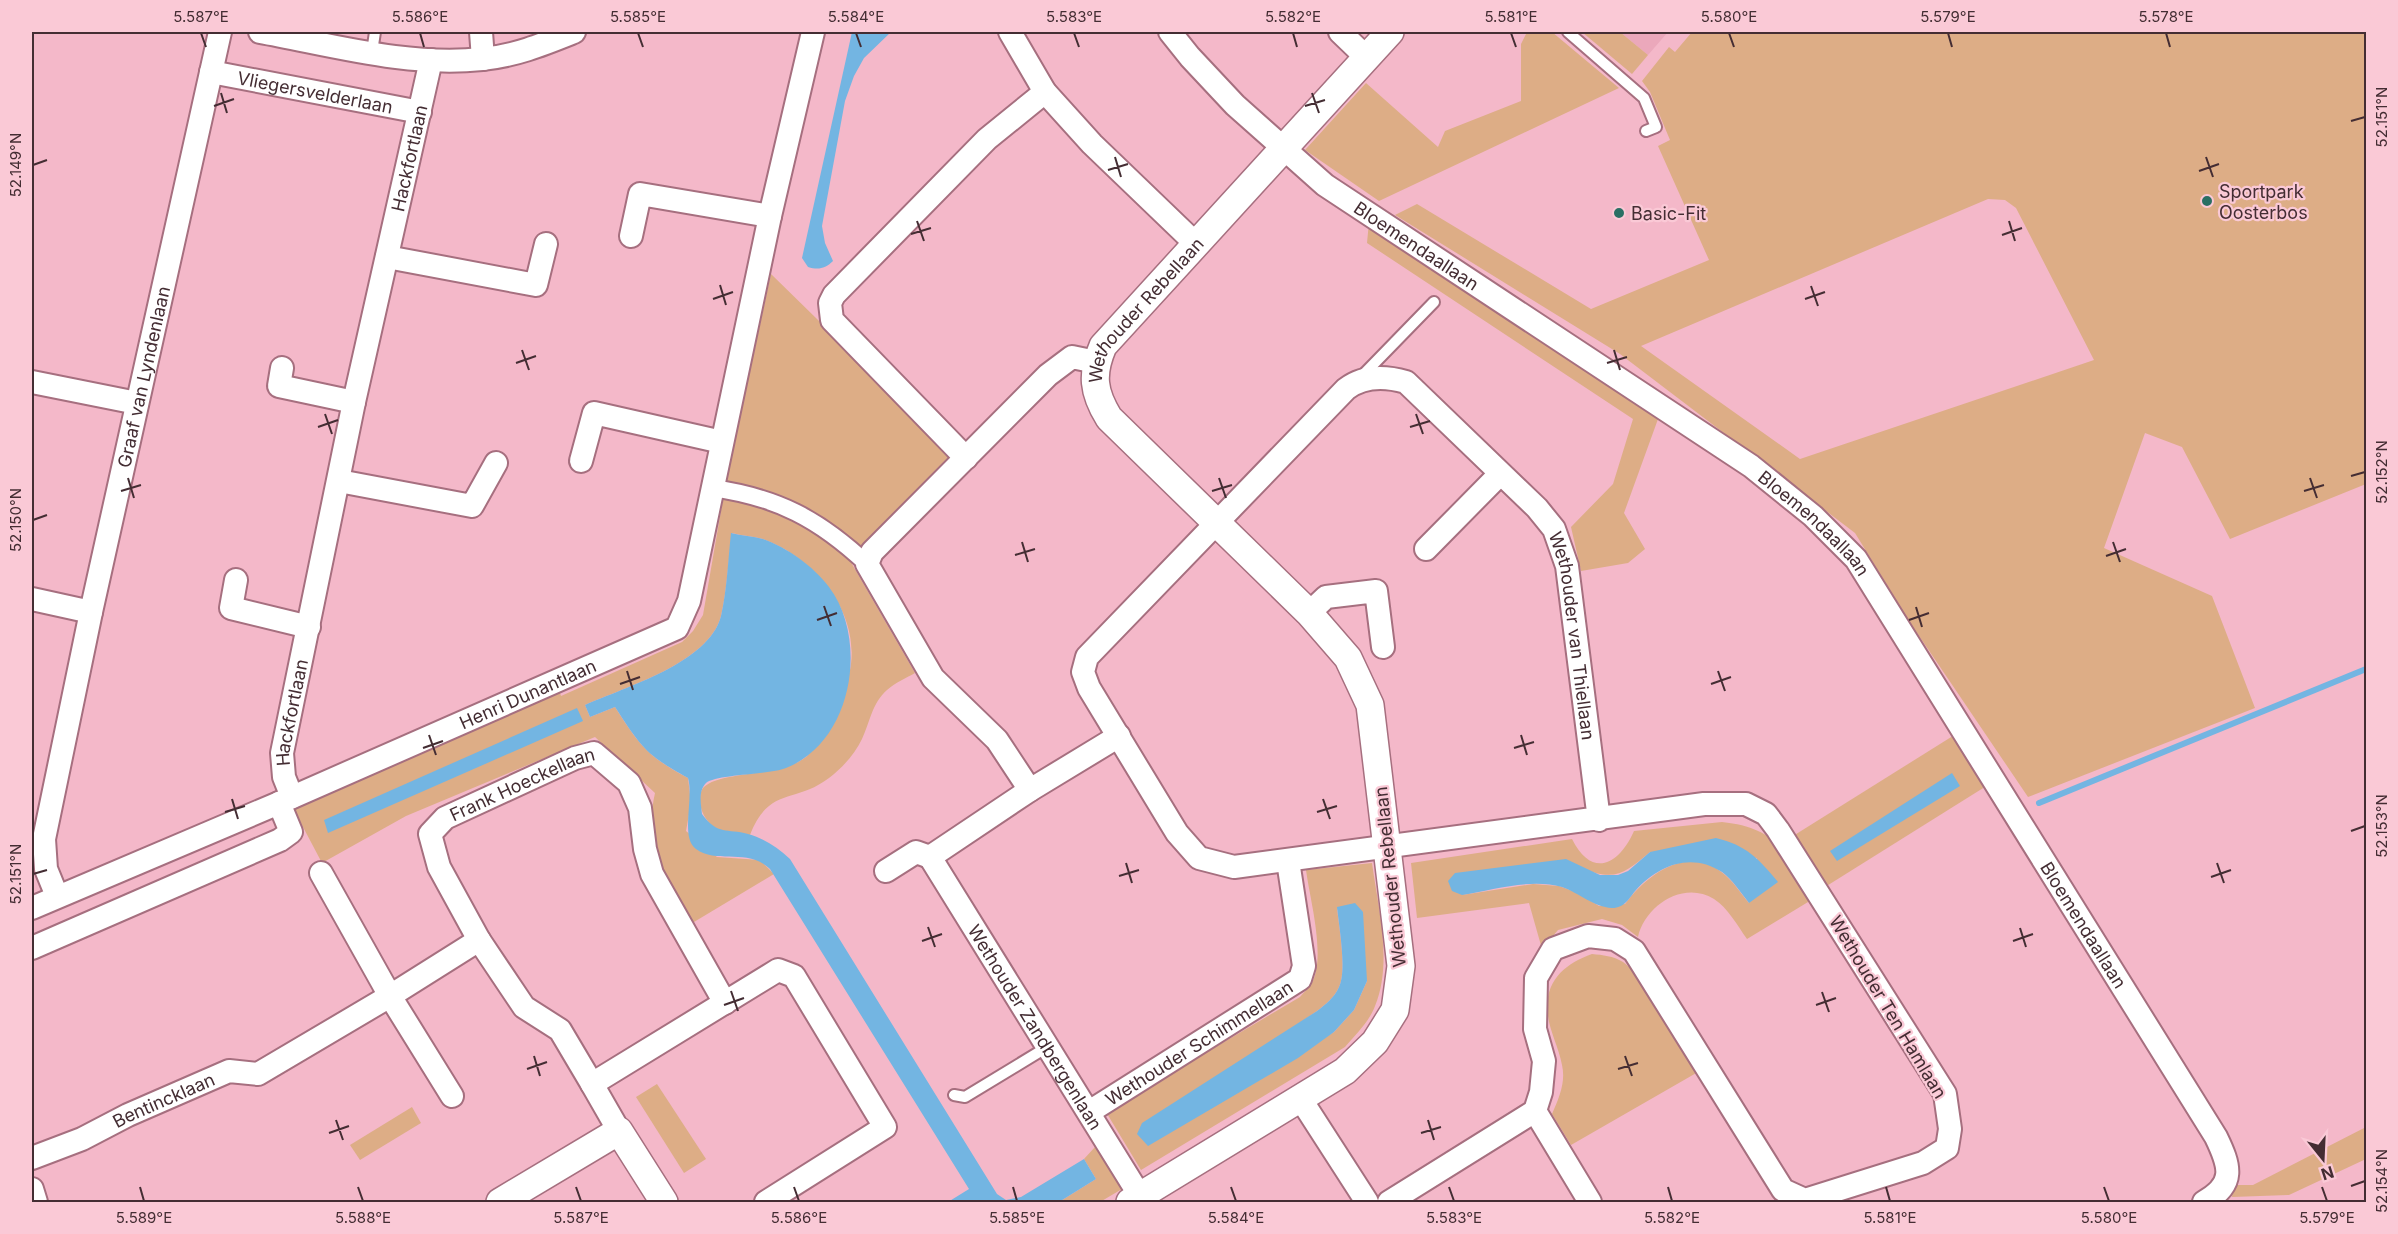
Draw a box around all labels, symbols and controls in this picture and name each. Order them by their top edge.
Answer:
text: 5.587°E [173,7,229,26]
text: 5.586°E [392,7,448,26]
text: 5.585°E [610,7,666,26]
text: 5.584°E [828,7,884,26]
text: 5.583°E [1046,7,1102,26]
text: 5.582°E [1265,7,1321,26]
text: 5.581°E [1484,7,1538,26]
text: 5.580°E [1701,7,1757,26]
text: 5.579°E [1920,7,1976,26]
text: 5.578°E [2138,7,2194,26]
street label: Vliegersvelderlaan [236,67,395,117]
text: 52.151°N [2372,87,2391,147]
street label: Hackfortlaan [387,103,431,213]
text: 52.149°N [6,133,25,197]
place label: Sportpark Oosterbos [2219,181,2308,223]
marker: Sportpark Oosterbos [2200,194,2214,208]
street label: Bloemendaallaan [1350,197,1483,294]
place label: Basic-Fit [1631,203,1706,224]
marker: Basic-Fit [1612,206,1626,220]
street label: Wethouder Rebellaan [1084,233,1208,384]
street label: Graaf van Lyndenlaan [113,284,174,469]
text: 52.152°N [2372,440,2391,504]
street label: Bloemendaallaan [1754,466,1874,579]
text: 52.150°N [6,488,25,552]
street label: Wethouder van Thiellaan [1545,529,1599,741]
street label: Henri Dunantlaan [456,654,599,733]
street label: Hackfortlaan [272,657,312,767]
street label: Frank Hoeckellaan [446,743,597,825]
street label: Wethouder Rebellaan [1370,786,1410,968]
text: 52.153°N [2372,794,2391,858]
text: 52.151°N [6,844,25,904]
street label: Bloemendaallaan [2037,858,2131,992]
street label: Wethouder Ten Hamlaan [1825,912,1951,1102]
street label: Wethouder Zandbergenlaan [964,921,1107,1133]
street label: Wethouder Schimmellaan [1101,976,1296,1109]
street label: Bentincklaan [109,1068,218,1132]
north arrow [2293,1129,2353,1189]
text: 52.154°N [2372,1149,2391,1213]
text: N [2319,1162,2337,1185]
text: 5.589°E [116,1208,172,1227]
text: 5.588°E [335,1208,391,1227]
text: 5.587°E [553,1208,609,1227]
text: 5.586°E [771,1208,827,1227]
text: 5.585°E [989,1208,1045,1227]
text: 5.584°E [1208,1208,1264,1227]
text: 5.583°E [1426,1208,1482,1227]
text: 5.582°E [1644,1208,1700,1227]
text: 5.581°E [1863,1208,1917,1227]
text: 5.580°E [2081,1208,2137,1227]
text: 5.579°E [2299,1208,2355,1227]

